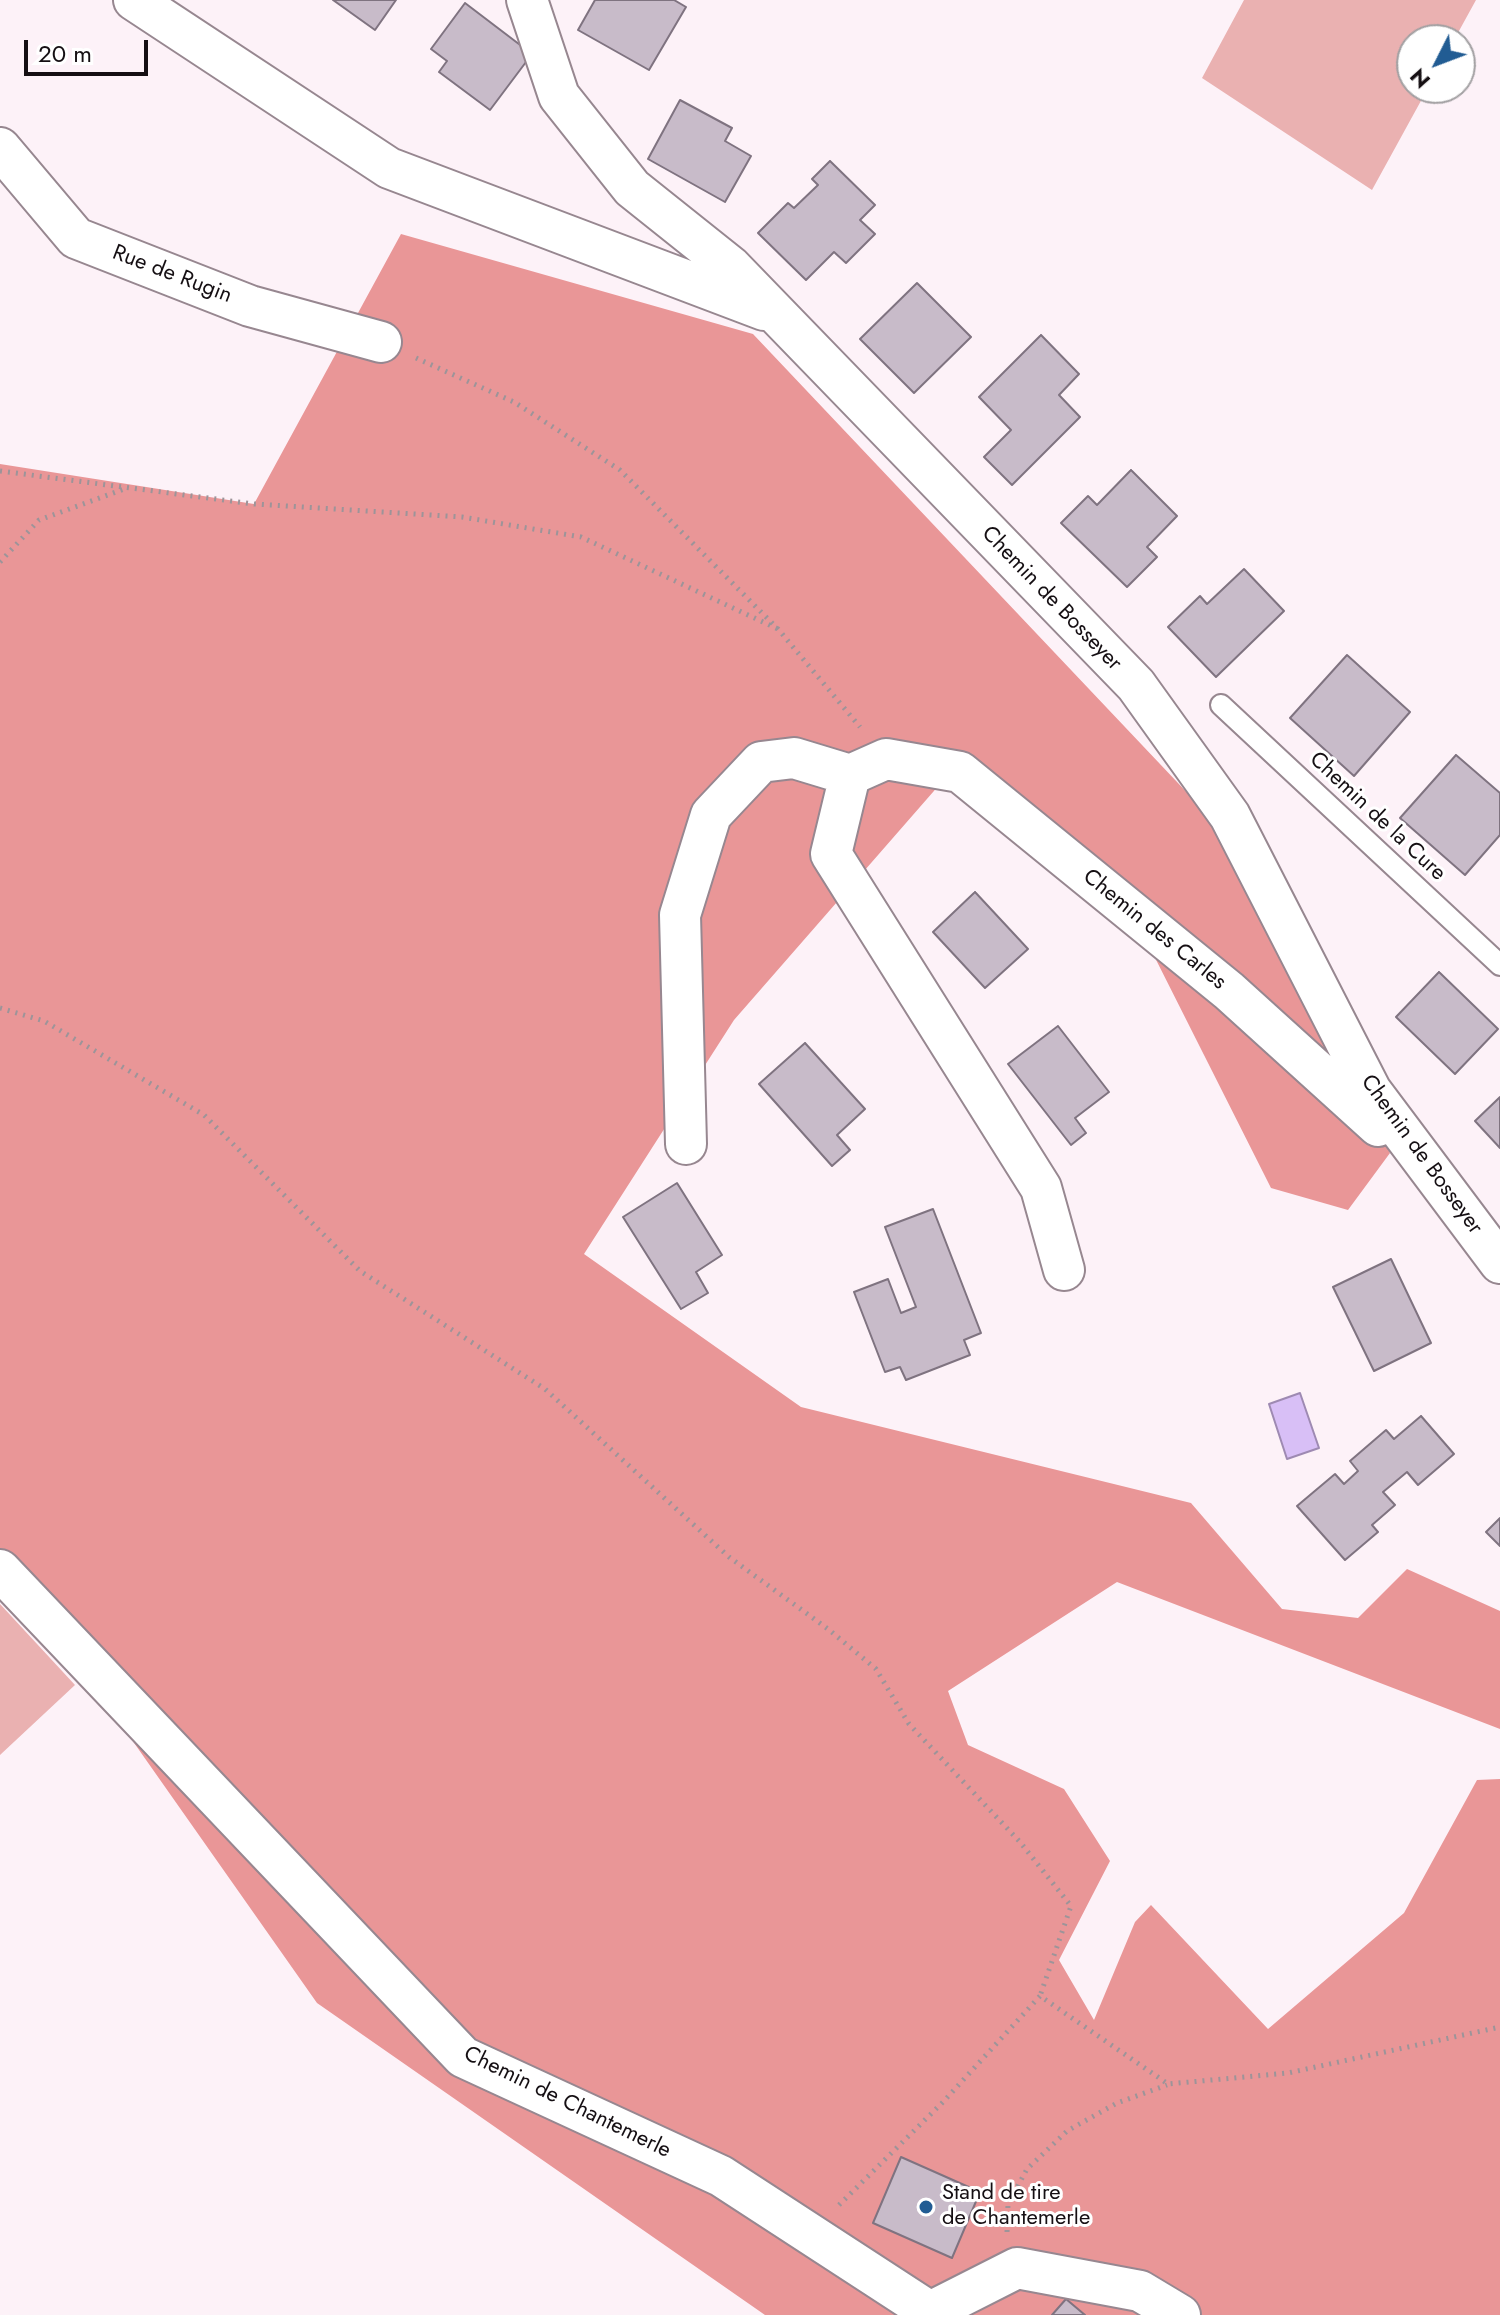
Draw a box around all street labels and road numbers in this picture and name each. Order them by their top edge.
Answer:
street label: Rue de Rugin [108,240,236,310]
street label: Chemin de Bosseyer [975,521,1127,677]
street label: Chemin de la Cure [1303,747,1451,887]
street label: Chemin des Carles [1077,864,1231,996]
street label: Chemin de Bosseyer [1354,1070,1488,1240]
street label: Chemin de Chantemerle [459,2041,675,2165]

